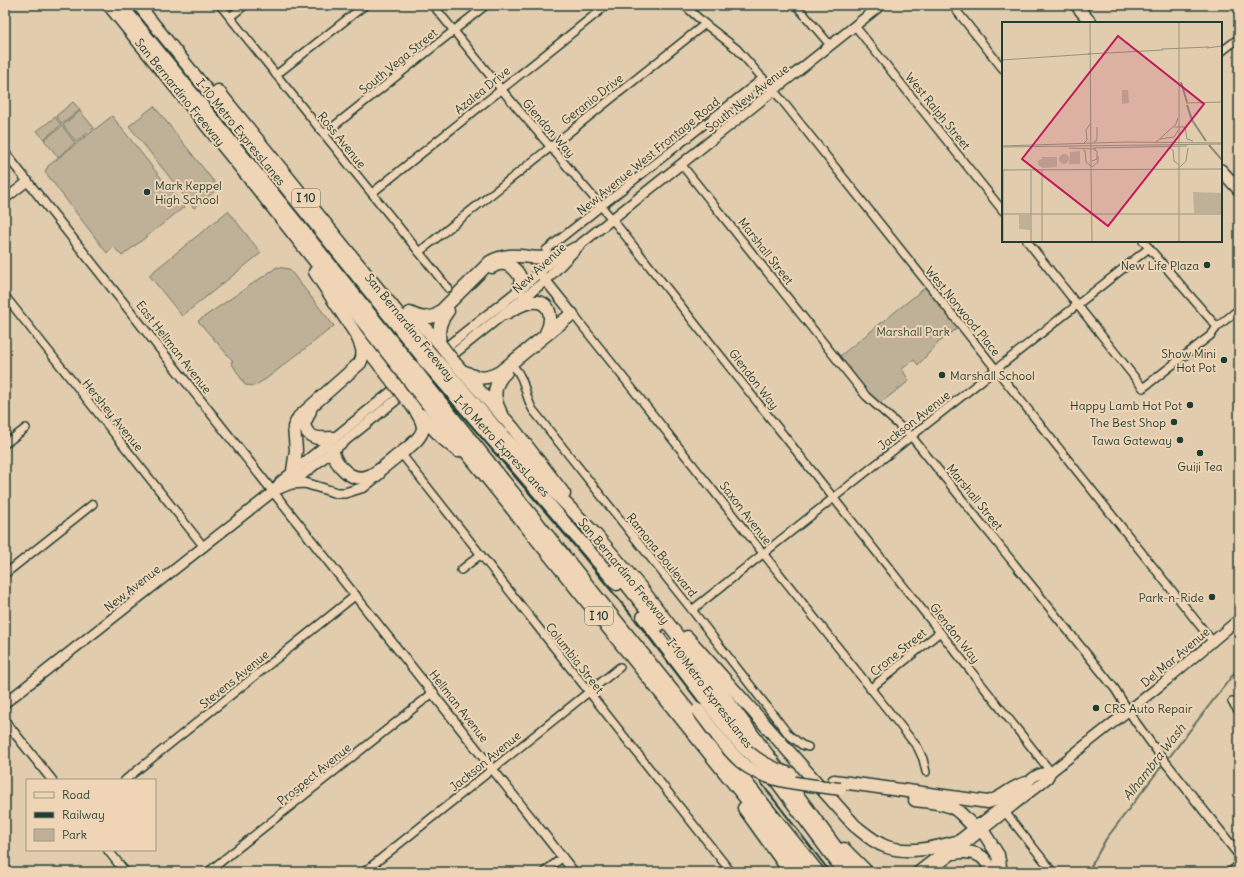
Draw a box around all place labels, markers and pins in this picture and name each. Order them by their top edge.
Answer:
place label: Mark Keppel High School [155,178,222,207]
marker: Mark Keppel High School [142,187,152,197]
place label: New Life Plaza [1121,258,1199,273]
marker: New Life Plaza [1202,260,1212,270]
place label: Show Mini Hot Pot [1161,346,1216,375]
marker: Show Mini Hot Pot [1219,355,1229,365]
place label: Marshall School [950,368,1035,383]
marker: Marshall School [937,370,947,380]
place label: Happy Lamb Hot Pot [1070,398,1182,413]
marker: Happy Lamb Hot Pot [1185,400,1195,410]
place label: The Best Shop [1090,415,1166,430]
marker: The Best Shop [1169,417,1179,427]
place label: Tawa Gateway [1092,433,1172,448]
marker: Tawa Gateway [1175,435,1185,445]
marker: Guiji Tea [1195,448,1205,458]
place label: Guiji Tea [1177,459,1223,474]
place label: Park-n-Ride [1139,590,1204,605]
marker: Park-n-Ride [1207,592,1217,602]
place label: CRS Auto Repair [1104,701,1193,716]
marker: CRS Auto Repair [1091,703,1101,713]

